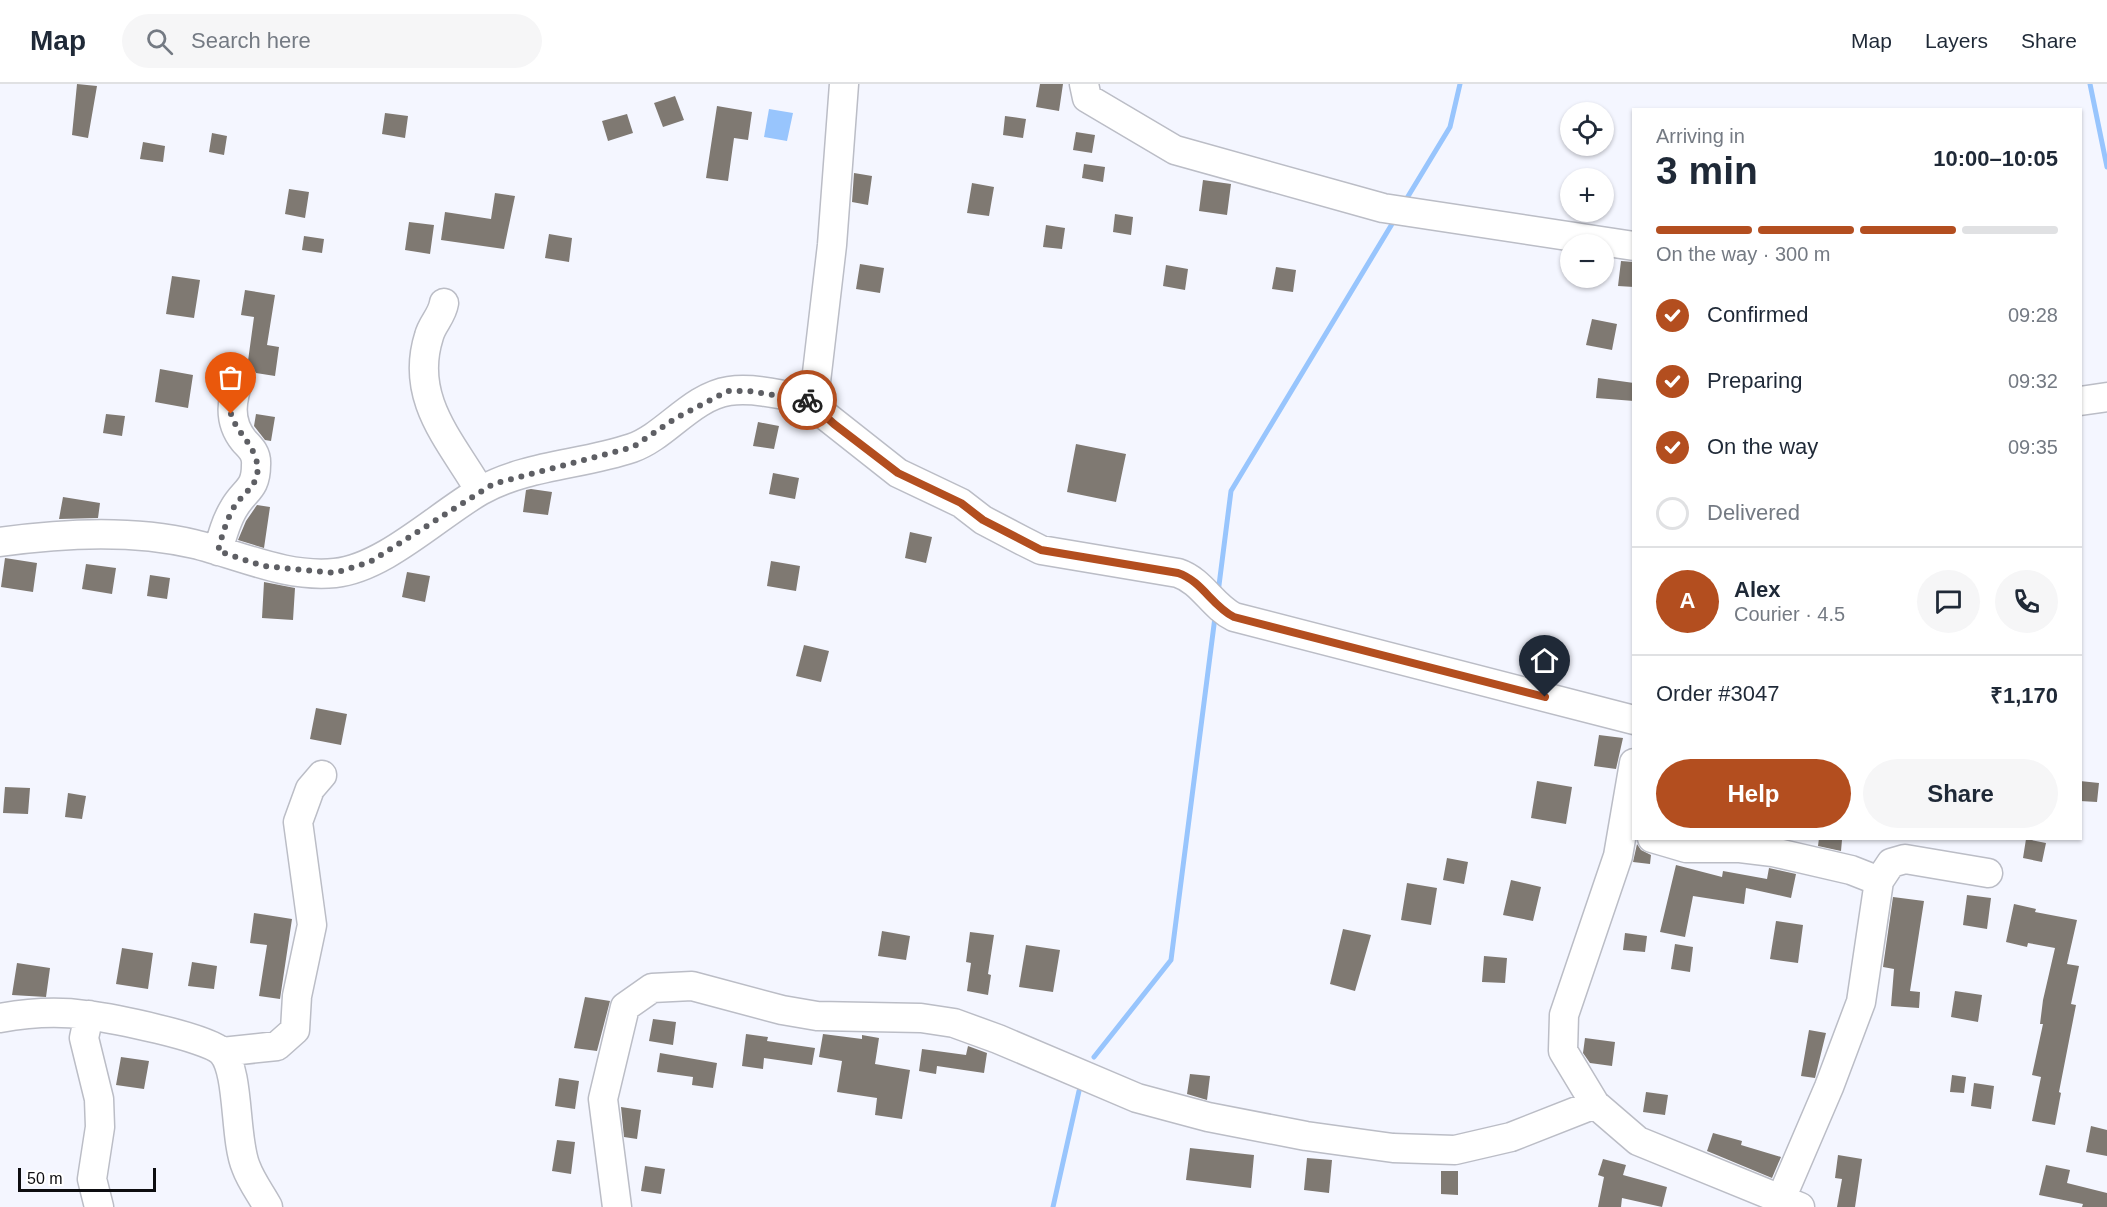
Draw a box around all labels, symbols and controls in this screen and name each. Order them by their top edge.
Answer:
search box [122,14,542,68]
text: Map [30,25,86,56]
icon: search [143,25,176,58]
text: Search here [191,28,311,53]
text: Map [1851,29,1892,52]
text: Layers [1925,29,1988,52]
text: Share [2021,29,2077,52]
map controls [1560,102,1614,288]
button: locate [1560,102,1614,156]
text: Arriving in [1656,125,1745,147]
text: 10:00–10:05 [1933,146,2058,171]
text: 3 min [1656,149,1758,192]
button: + [1560,168,1614,222]
button: − [1560,234,1614,288]
text: On the way · 300 m [1656,243,1831,265]
icon: check [1656,299,1689,332]
text: Confirmed [1707,302,1808,327]
text: 09:28 [2008,304,2058,326]
pin [205,352,256,414]
icon: bag [214,361,247,394]
icon: check [1656,365,1689,398]
text: Preparing [1707,368,1802,393]
courier [777,370,837,430]
text: 09:32 [2008,370,2058,392]
icon: bike [791,384,824,417]
icon: check [1656,431,1689,464]
text: On the way [1707,434,1818,459]
text: 09:35 [2008,436,2058,458]
text: Delivered [1707,500,1800,525]
button: chat [1917,570,1980,633]
button: phone [1995,570,2058,633]
text: Alex [1734,577,1780,602]
text: A [1680,588,1695,613]
text: Courier · 4.5 [1734,603,1845,625]
pin [1519,635,1570,697]
icon: home [1528,644,1561,677]
text: Order #3047 [1656,681,1780,706]
text: ₹1,170 [1990,683,2058,708]
button: Help [1656,759,1851,828]
button: Share [1863,759,2058,828]
scale bar [18,1165,156,1192]
text: 50 m [27,1170,63,1187]

